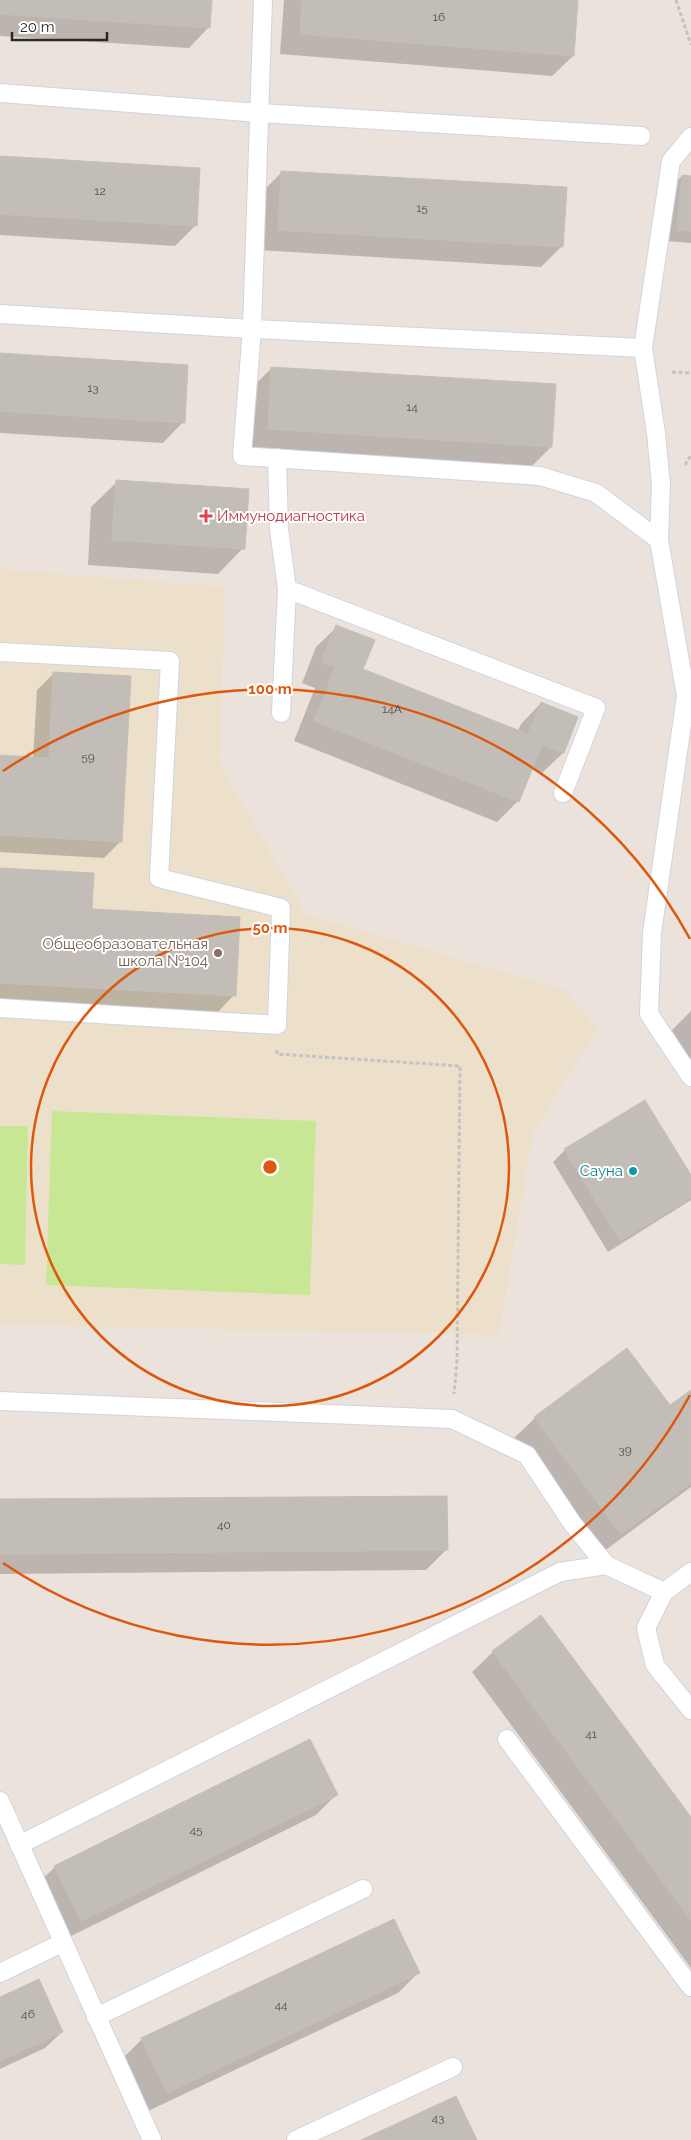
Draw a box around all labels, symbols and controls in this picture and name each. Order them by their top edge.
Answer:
scale bar [12,10,108,42]
house number: 16 [433,10,445,24]
text: 20 m [20,18,55,36]
house number: 12 [94,184,106,198]
house number: 15 [416,201,428,215]
house number: 13 [87,381,99,395]
house number: 14 [406,400,418,414]
place label: Иммунодиагностика [217,507,365,525]
marker: Иммунодиагностика [199,509,213,523]
text: 100 m [248,680,292,698]
house number: 14А [382,702,402,716]
house number: 59 [81,750,95,764]
text: 50 m [252,919,288,937]
place label: Общеобразовательная школа №104 [43,935,208,970]
marker: Общеобразовательная школа №104 [212,947,224,959]
centre of rings [261,1158,279,1176]
place label: Сауна [580,1162,623,1180]
marker: Сауна [627,1165,639,1177]
house number: 39 [618,1443,632,1457]
house number: 40 [217,1518,231,1532]
house number: 41 [585,1727,597,1741]
house number: 45 [189,1823,203,1837]
house number: 44 [274,1998,288,2012]
house number: 46 [21,2007,35,2021]
house number: 43 [432,2111,444,2125]

